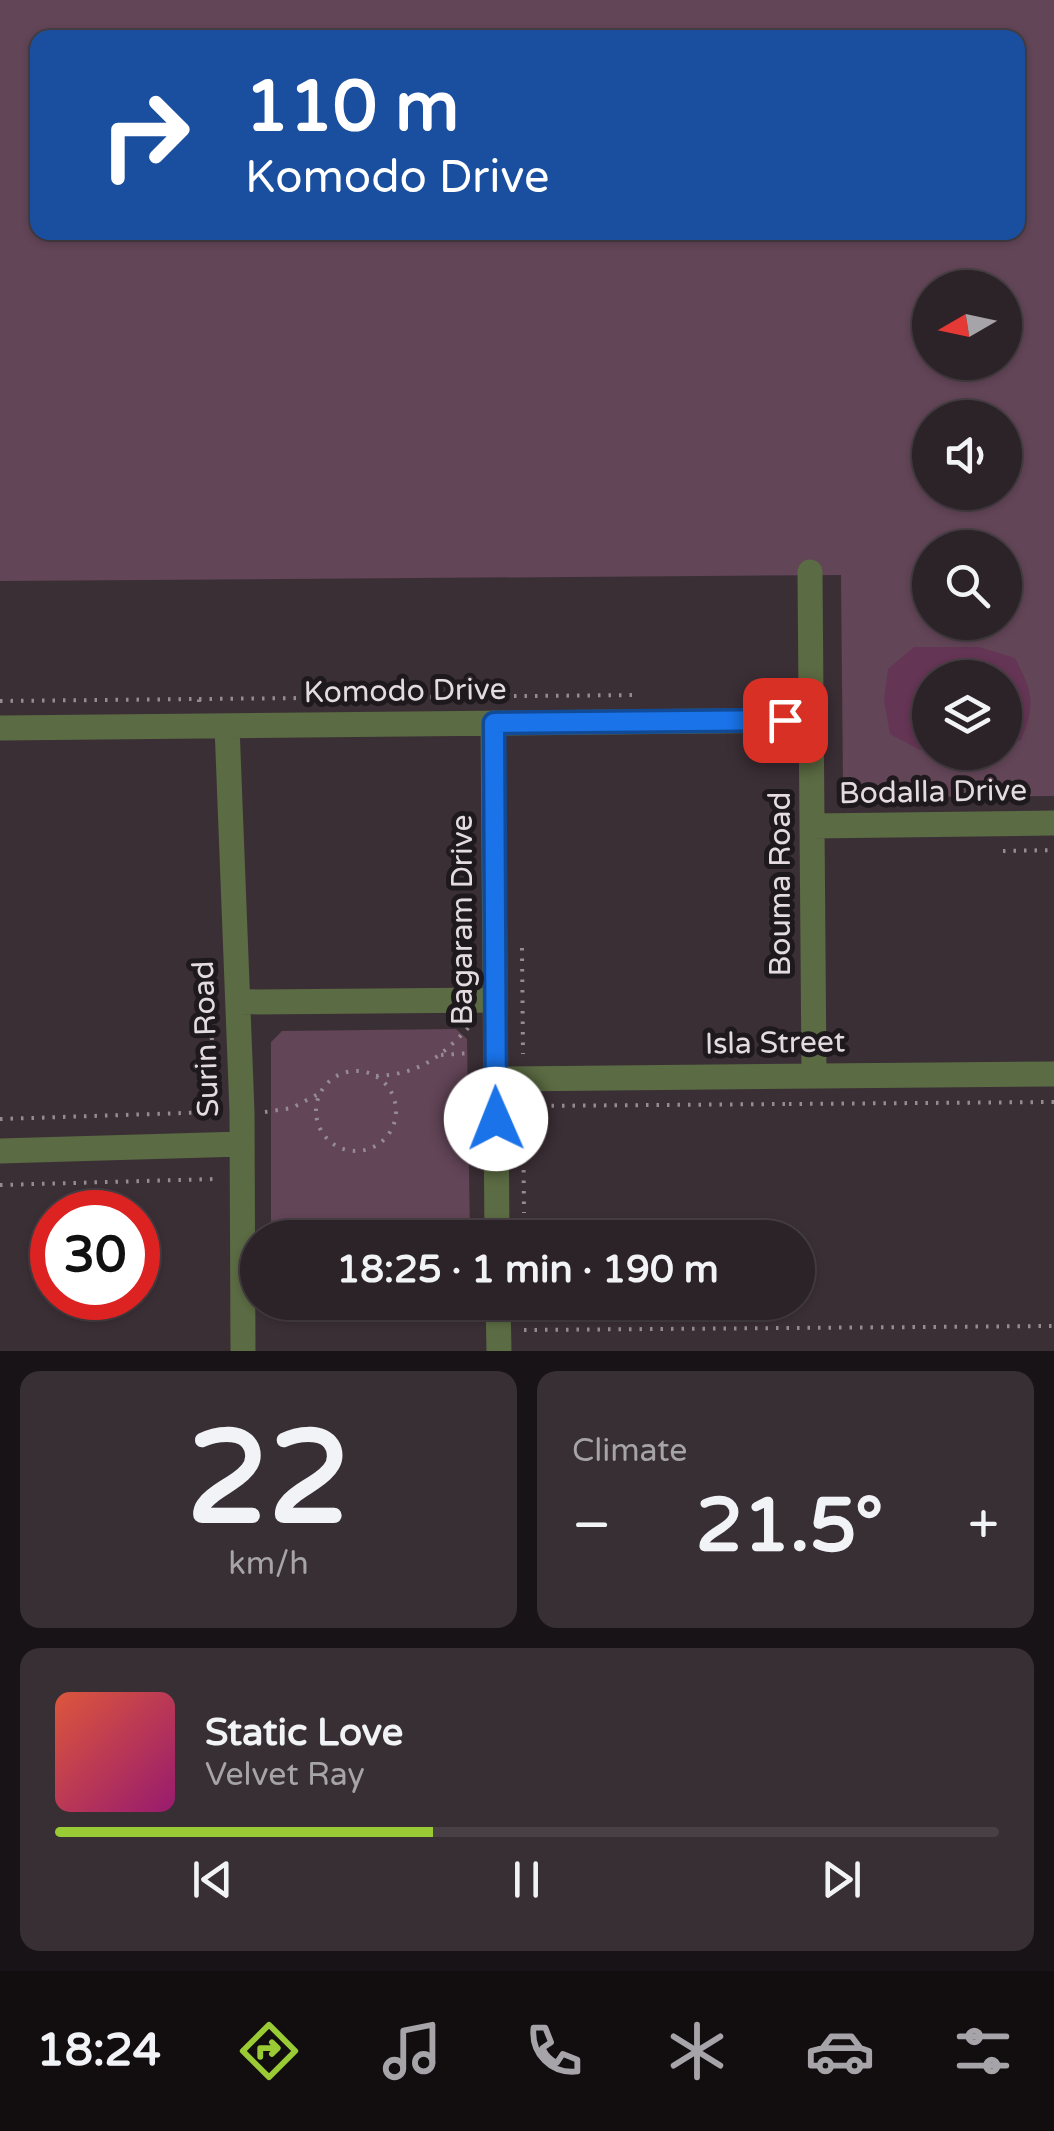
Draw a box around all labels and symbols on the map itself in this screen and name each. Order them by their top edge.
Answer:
north arrow [912,270,1022,380]
street label: Komodo Drive [303,671,507,711]
pin [743,678,828,763]
street label: Bodalla Drive [839,772,1027,812]
street label: Bouma Road [762,792,799,976]
street label: Bagaram Drive [444,814,481,1026]
street label: Surin Road [185,960,227,1118]
street label: Isla Street [704,1023,846,1063]
position arrow [444,1067,548,1171]
speed limit sign: 30 [30,1190,160,1320]

